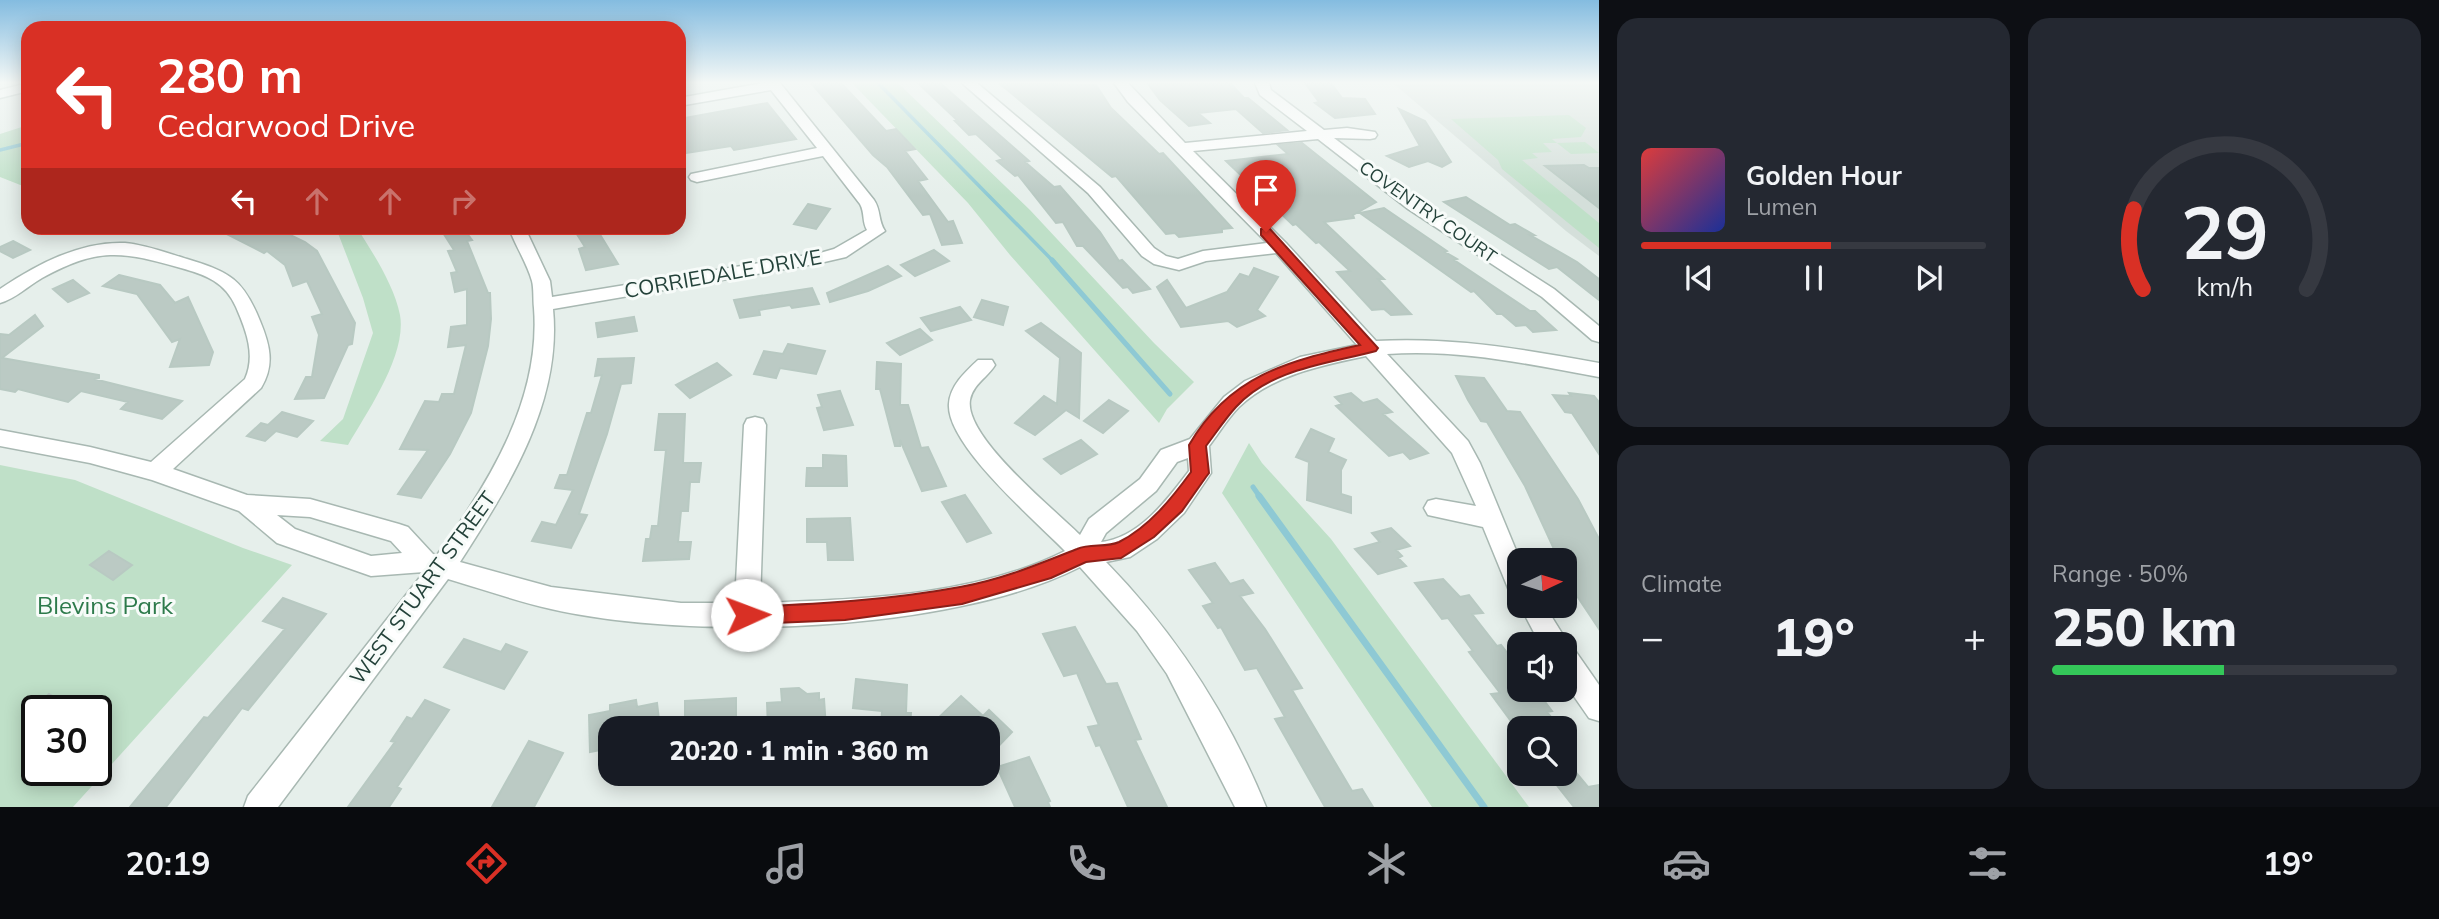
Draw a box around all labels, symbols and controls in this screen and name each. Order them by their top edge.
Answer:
text: 280 m [157,44,303,105]
icon: left [42,49,133,140]
text: Cedarwood Drive [157,105,415,145]
street label: COVENTRY COURT [1355,155,1502,268]
text: Golden Hour [1746,159,1902,192]
pin [1236,160,1296,232]
icon: arrive [1247,171,1285,209]
icon: left [225,182,263,220]
icon: ahead [298,182,336,220]
icon: ahead [371,182,409,220]
icon: right [444,182,482,220]
text: 29 [2181,186,2268,277]
text: Lumen [1746,192,1818,221]
street label: CORRIEDALE DRIVE [622,243,823,303]
icon: previous [1680,259,1718,297]
icon: pause [1795,259,1833,297]
icon: next [1910,259,1948,297]
text: km/h [2196,271,2253,302]
street label: WEST STUART STREET [344,486,501,689]
north arrow [1507,548,1577,618]
map controls [1507,548,1577,786]
text: Range · 50% [2052,559,2188,588]
text: Climate [1641,569,1722,598]
position arrow [710,578,784,652]
park label: Blevins Park [37,590,174,620]
text: 250 km [2052,594,2237,659]
text: 19° [1772,604,1855,669]
text: − [1641,613,1664,661]
text: + [1963,613,1986,661]
button: sound [1507,632,1577,702]
speed limit sign: 30 [21,695,112,786]
button: search [1507,716,1577,786]
text: 20:20 · 1 min · 360 m [669,734,929,767]
icon: directions [462,839,511,888]
icon: music [762,839,811,888]
icon: phone [1062,839,1111,888]
icon: climate [1362,839,1411,888]
icon: car [1662,839,1711,888]
icon: filters [1963,839,2012,888]
text: 20:19 [126,843,210,883]
text: 19° [2263,843,2313,883]

